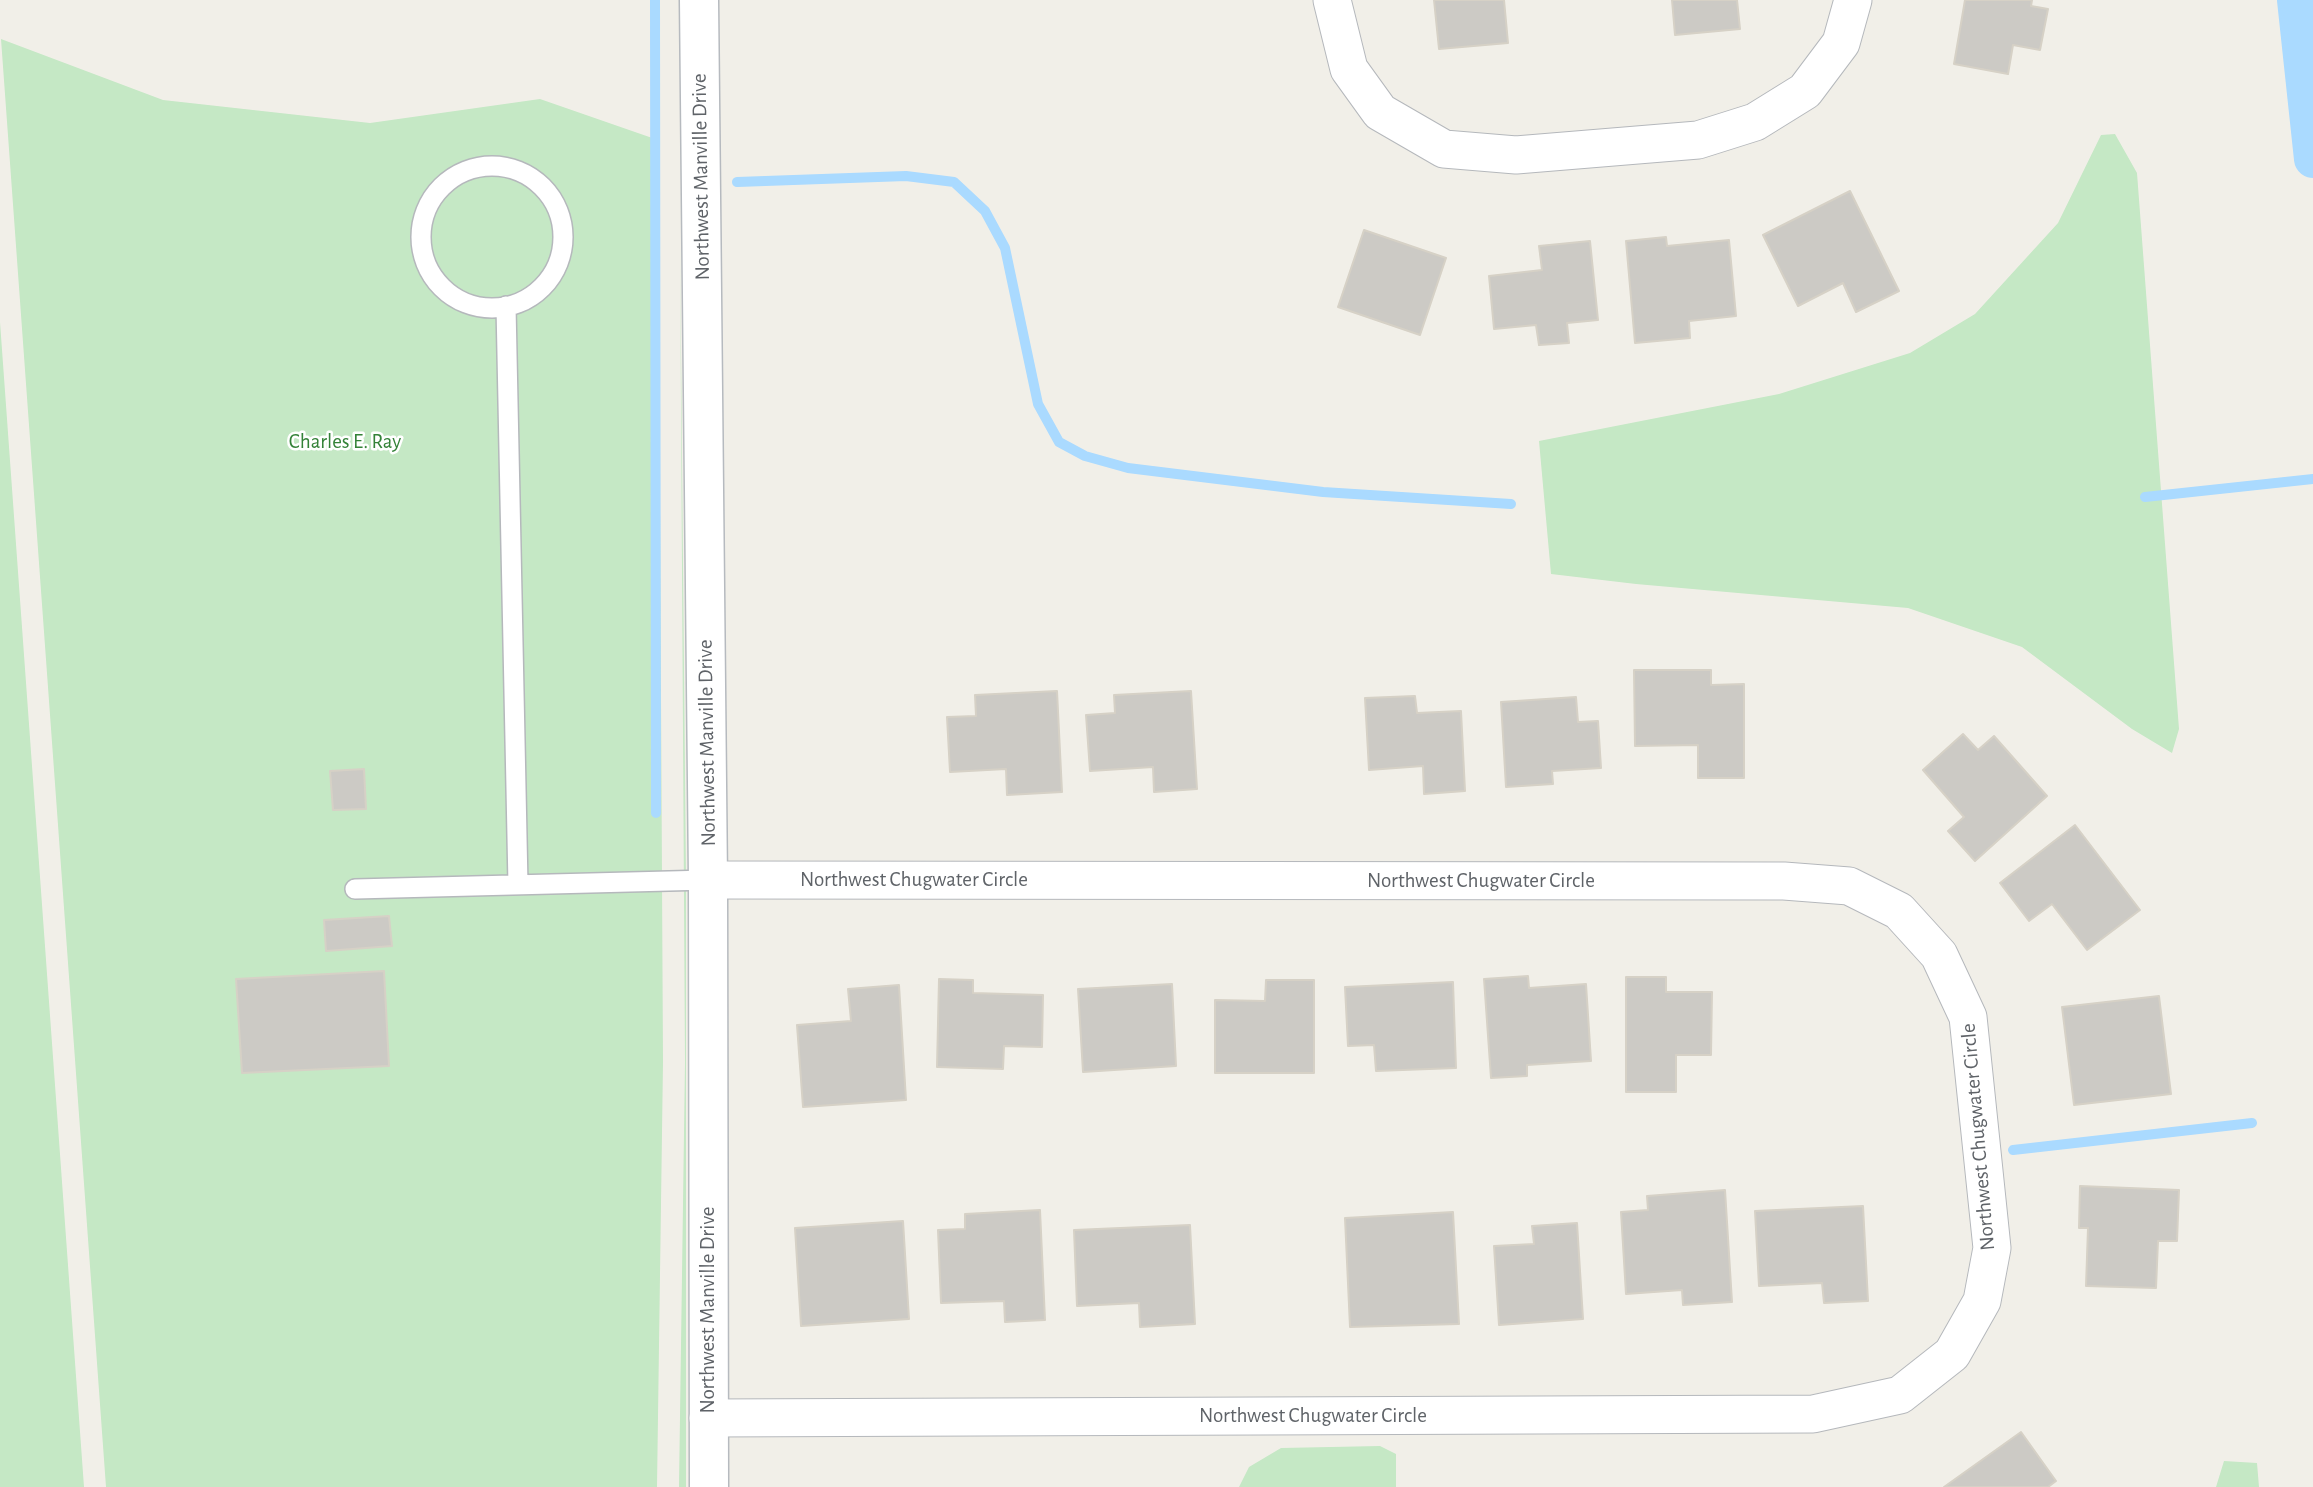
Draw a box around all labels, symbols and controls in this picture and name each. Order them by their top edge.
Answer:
street label: Northwest Manville Drive [687,73,715,281]
park label: Charles E. Ray [289,429,401,455]
street label: Northwest Manville Drive [693,639,721,847]
street label: Northwest Chugwater Circle [800,867,1028,893]
street label: Northwest Chugwater Circle [1367,868,1595,894]
street label: Northwest Chugwater Circle [1956,1022,2000,1252]
street label: Northwest Manville Drive [695,1207,721,1413]
street label: Northwest Chugwater Circle [1199,1403,1427,1429]

